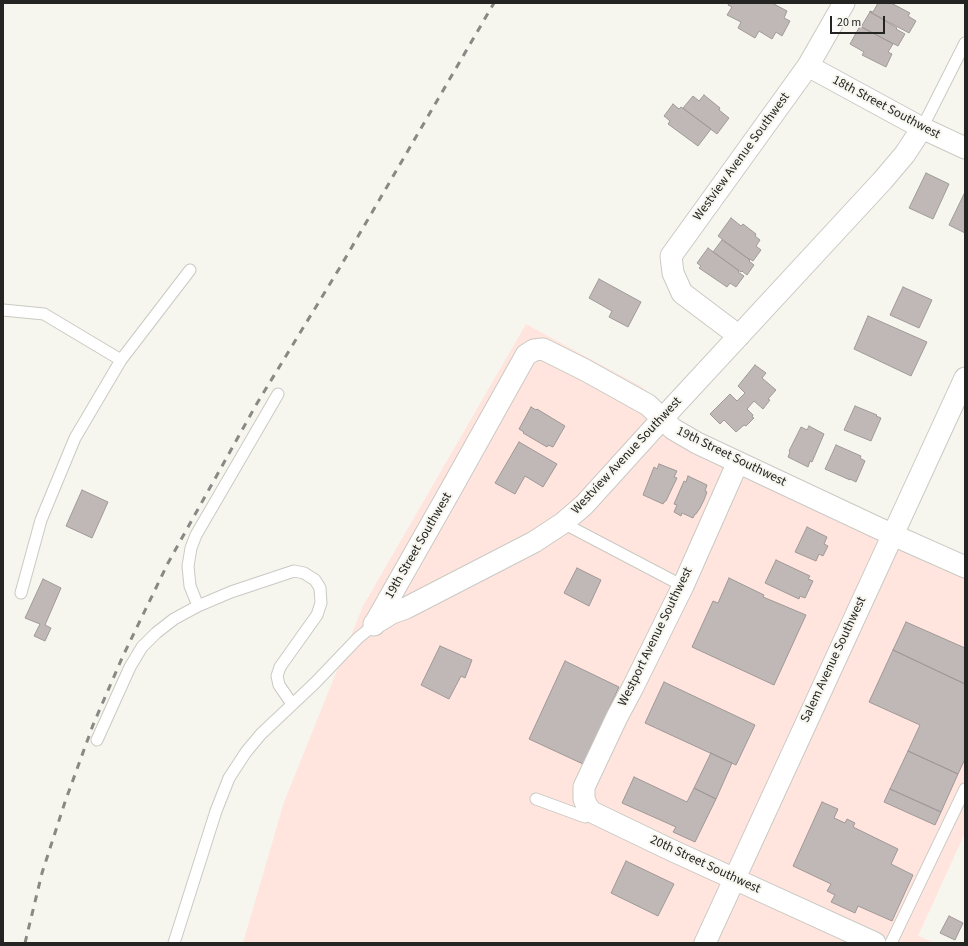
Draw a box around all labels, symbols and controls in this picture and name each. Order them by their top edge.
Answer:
scale bar [832,8,887,34]
text: 20 m [837,14,861,31]
street label: 18th Street Southwest [829,73,943,143]
street label: Westview Avenue Southwest [690,90,794,224]
street label: Westview Avenue Southwest [569,394,685,518]
street label: 19th Street Southwest [674,424,788,490]
street label: 19th Street Southwest [382,490,456,602]
street label: Westport Avenue Southwest [616,565,696,709]
street label: Salem Avenue Southwest [798,595,870,725]
street label: 20th Street Southwest [647,833,763,897]

